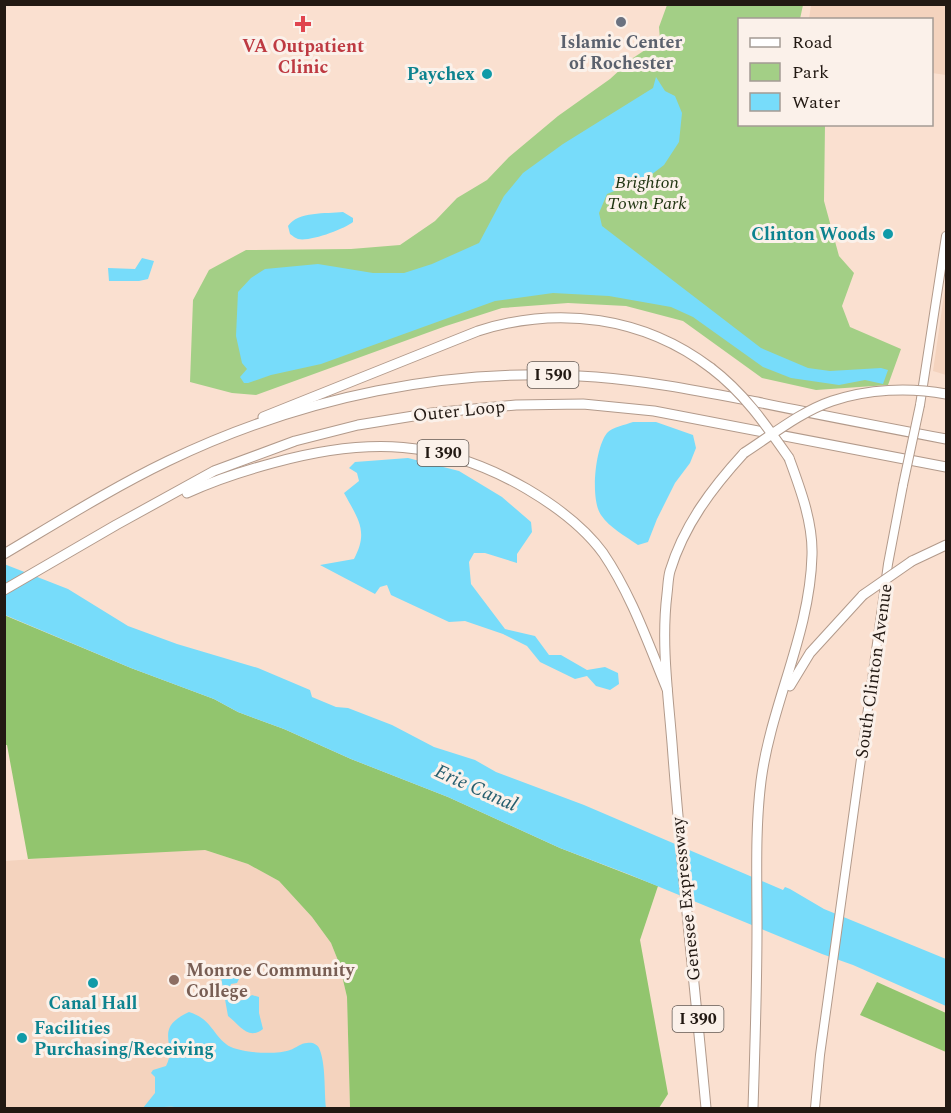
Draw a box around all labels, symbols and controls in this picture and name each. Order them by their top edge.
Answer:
marker: VA Outpatient Clinic [294,15,312,33]
marker: Islamic Center of Rochester [614,15,628,29]
legend [738,18,933,126]
place label: Islamic Center of Rochester [560,29,682,77]
text: Road [792,29,833,56]
place label: VA Outpatient Clinic [242,33,364,81]
text: Park [792,59,829,86]
place label: Paychex [407,61,475,88]
marker: Paychex [480,67,494,81]
text: Water [792,89,840,116]
park label: Brighton Town Park [607,169,687,217]
place label: Clinton Woods [751,221,876,248]
marker: Clinton Woods [881,227,895,241]
road number: I 590 [528,362,578,388]
street label: Outer Loop [412,393,506,429]
road number: I 390 [418,440,468,466]
street label: South Clinton Avenue [848,582,900,760]
water label: Erie Canal [430,756,522,820]
street label: Genesee Expressway [664,814,708,982]
place label: Monroe Community College [186,957,356,1005]
marker: Monroe Community College [167,973,181,987]
marker: Canal Hall [86,976,100,990]
place label: Canal Hall [49,990,138,1017]
road number: I 390 [672,1006,724,1032]
place label: Facilities Purchasing/Receiving [34,1015,214,1063]
marker: Facilities Purchasing/Receiving [15,1031,29,1045]

